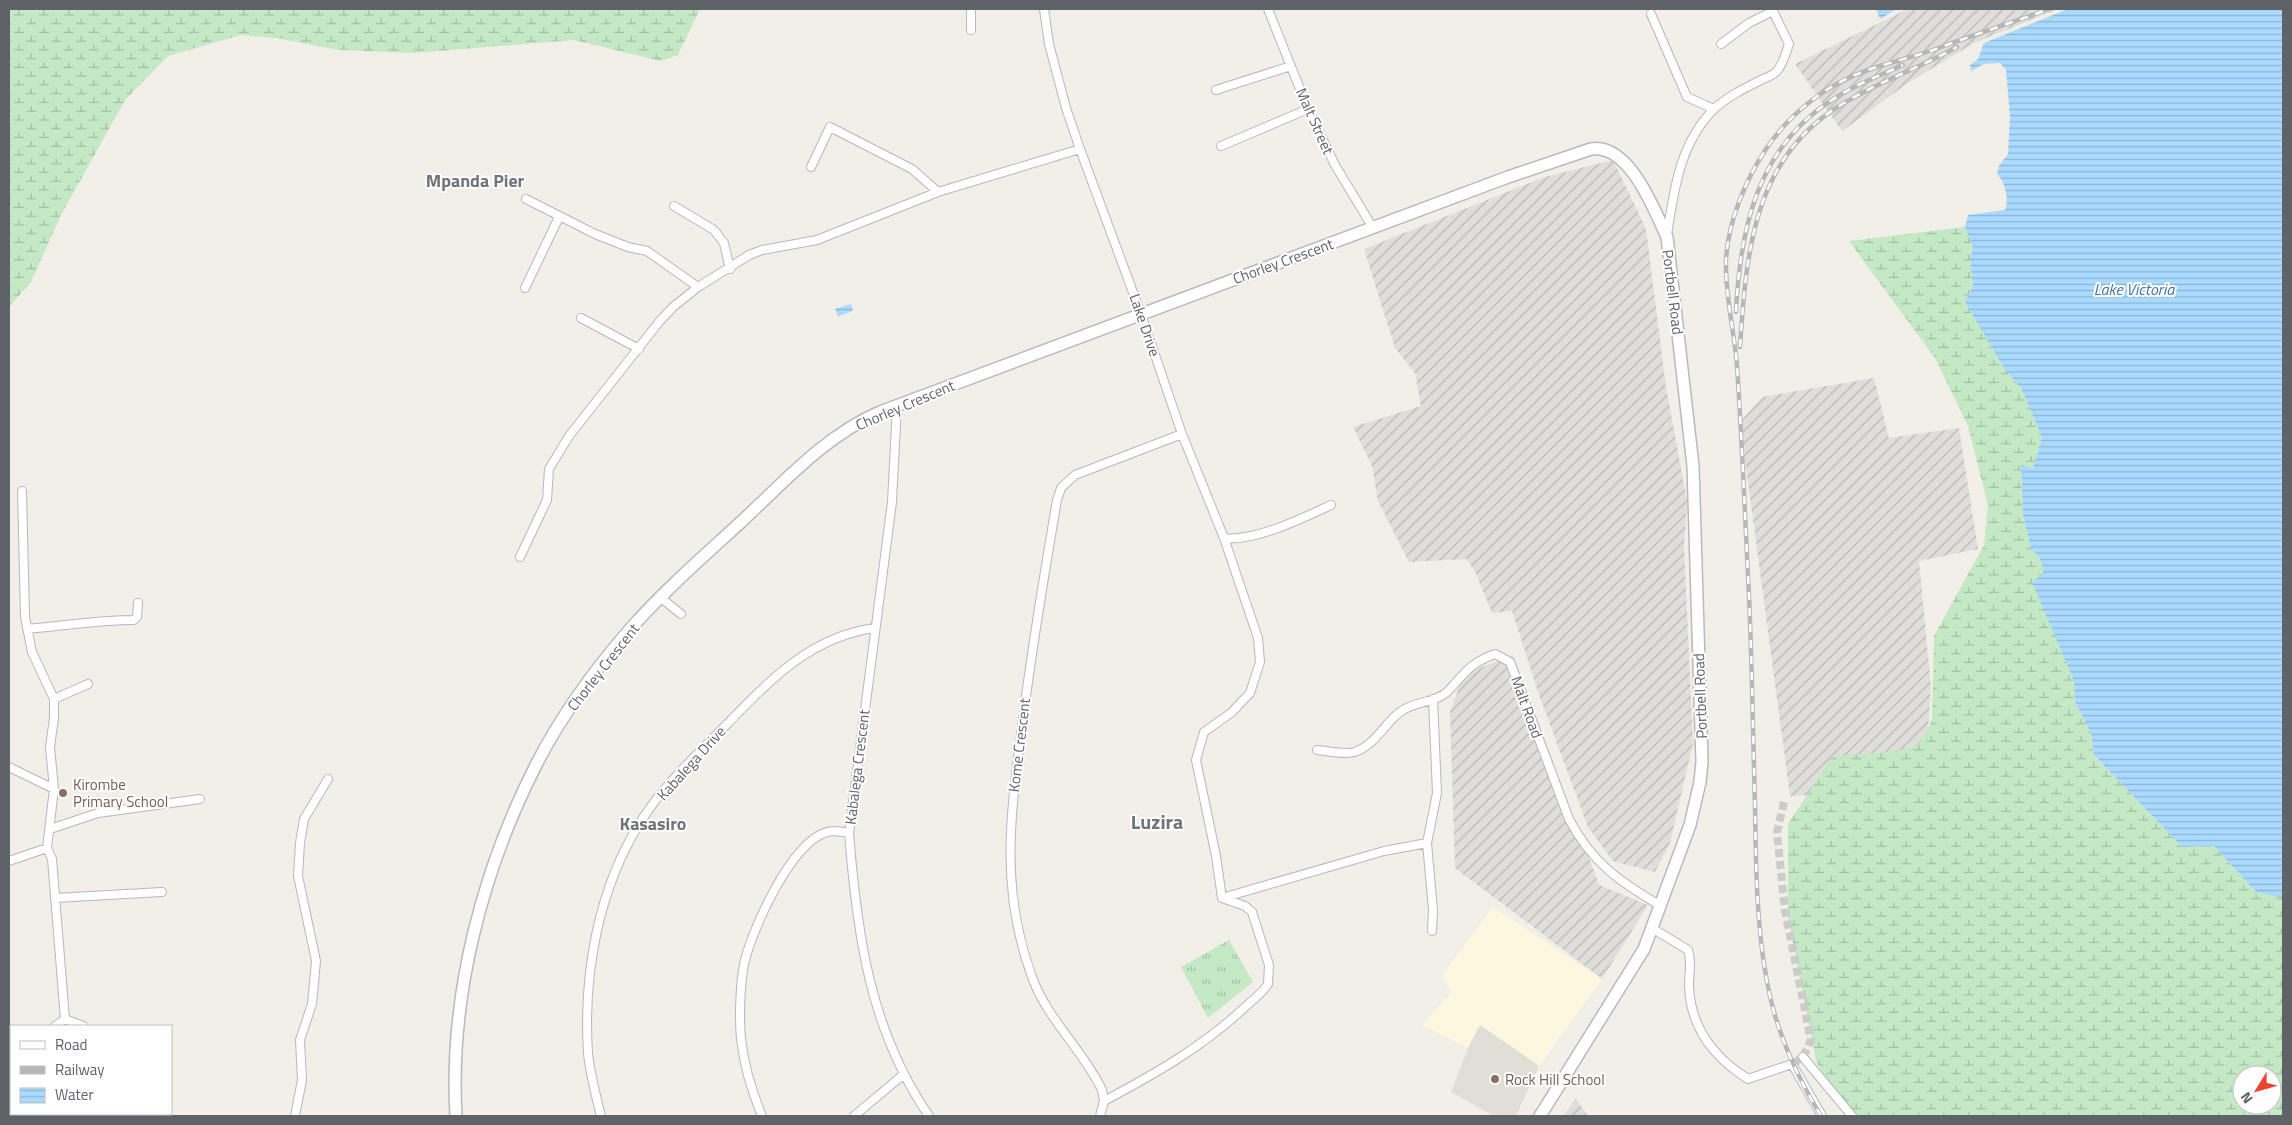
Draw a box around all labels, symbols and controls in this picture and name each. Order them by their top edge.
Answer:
street label: Malt Street [1290,84,1340,159]
district label: Mpanda Pier [426,167,525,194]
street label: Chorley Crescent [1229,232,1337,290]
street label: Portbell Road [1656,248,1690,336]
water label: Lake Victoria [2094,277,2175,301]
street label: Lake Drive [1123,290,1167,360]
street label: Chorley Crescent [852,373,959,436]
street label: Chorley Crescent [561,618,645,716]
street label: Portbell Road [1687,653,1713,739]
street label: Malt Road [1505,673,1549,741]
street label: Kome Crescent [1002,696,1036,793]
street label: Kabalega Crescent [839,707,876,826]
street label: Kabalega Drive [651,720,731,806]
place label: Kirombe Primary School [73,773,168,813]
marker: Kirombe Primary School [57,787,69,799]
district label: Luzira [1131,806,1183,837]
district label: Kasasiro [620,810,686,837]
legend [10,1025,172,1115]
text: Road [55,1033,87,1056]
text: Railway [55,1058,105,1081]
north arrow [2232,1065,2282,1115]
place label: Rock Hill School [1505,1068,1605,1091]
marker: Rock Hill School [1489,1073,1501,1085]
text: Water [55,1083,94,1106]
text: N [2235,1088,2258,1108]

